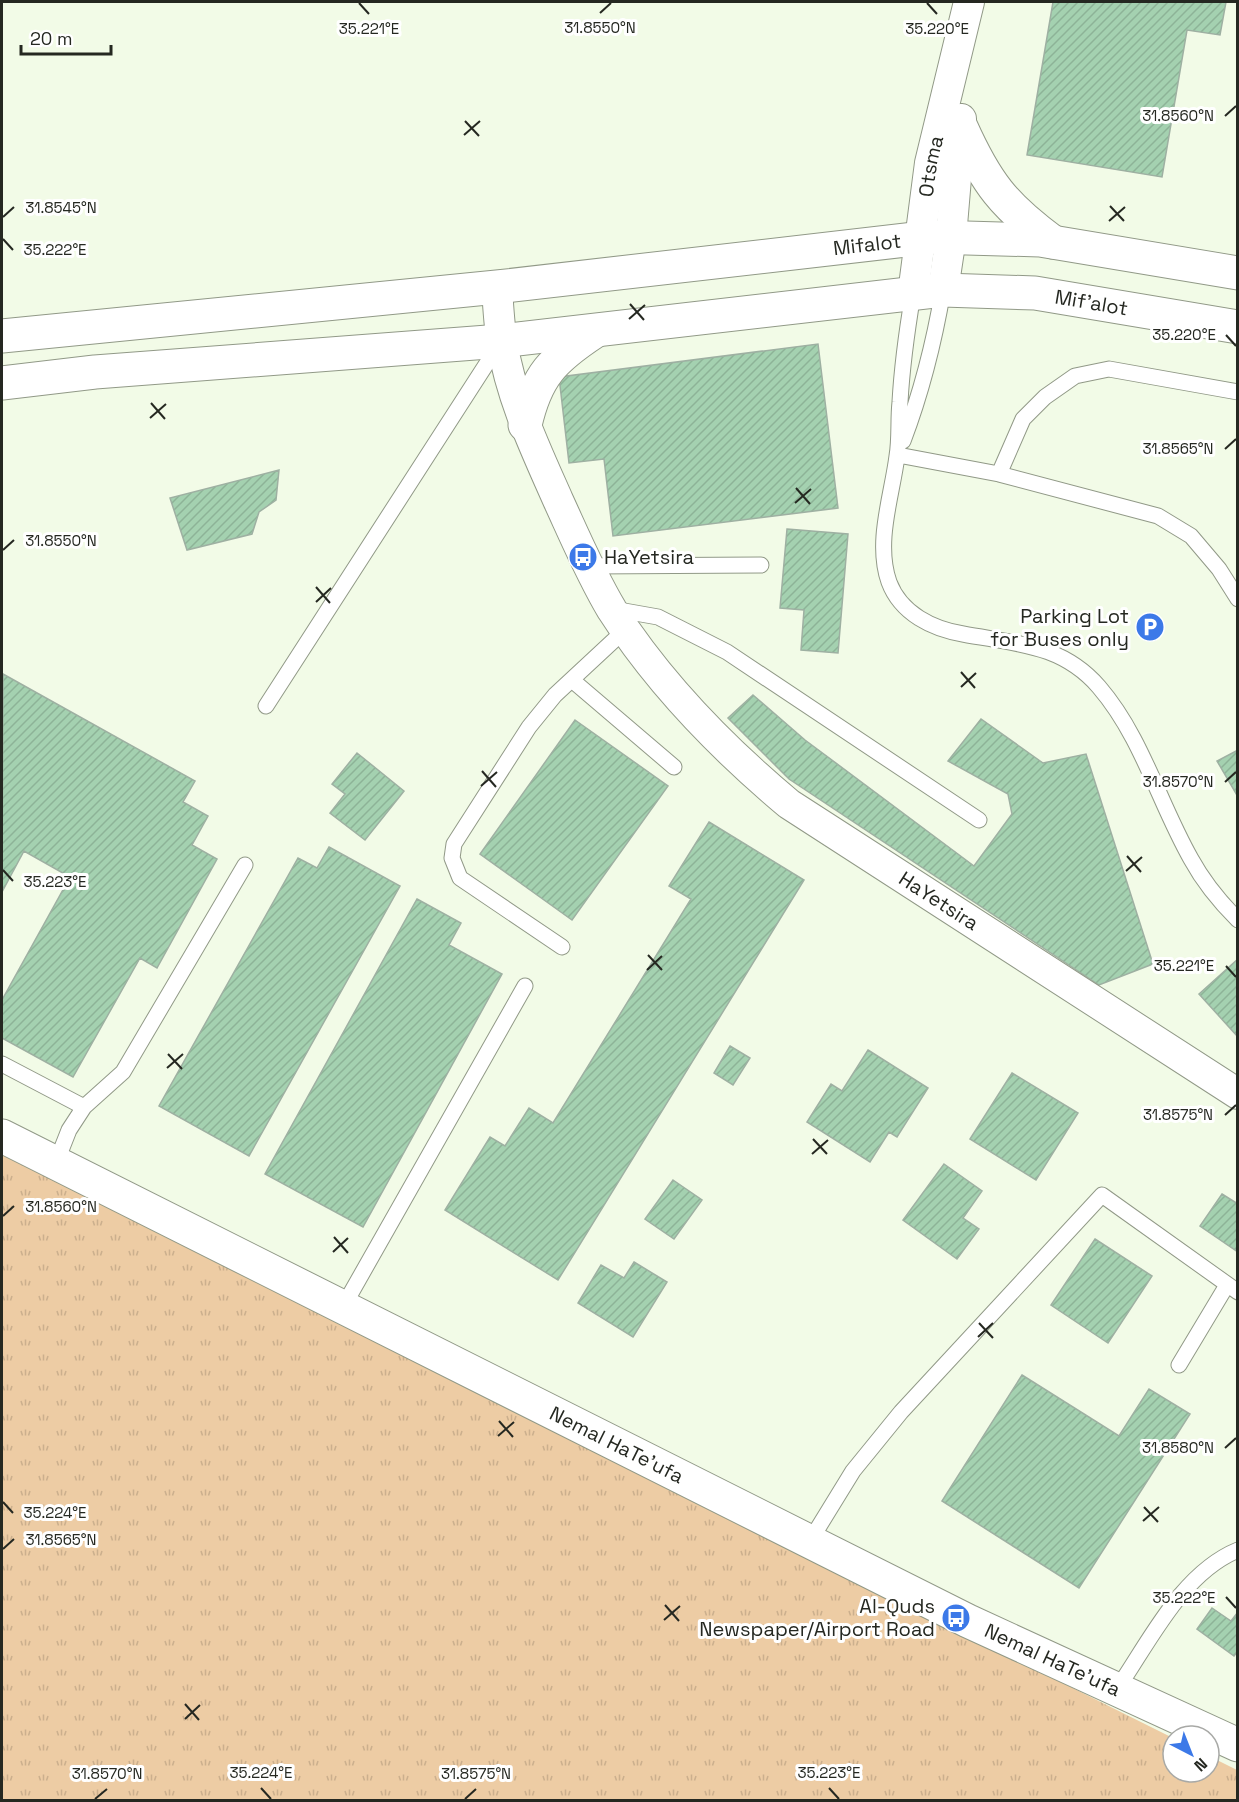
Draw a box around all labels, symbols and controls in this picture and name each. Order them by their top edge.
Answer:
scale bar [21,18,111,56]
text: 31.8550°N [564,18,636,37]
text: 35.221°E [339,19,399,38]
text: 35.220°E [905,19,969,38]
text: 20 m [30,27,73,50]
text: 31.8560°N [1142,106,1214,125]
street label: Otsma [913,133,949,198]
text: 31.8545°N [25,198,97,217]
street label: Mifalot [832,228,903,261]
text: 35.222°E [23,240,87,259]
street label: Mif'alot [1053,284,1130,321]
text: 35.220°E [1152,325,1216,344]
text: 31.8565°N [1142,439,1214,458]
text: 31.8550°N [25,531,97,550]
bus stop icon: HaYetsira [567,541,599,573]
place label: HaYetsira [604,544,694,570]
place label: Parking Lot for Buses only [990,603,1129,652]
parking icon: Parking Lot for Buses only [1134,611,1166,643]
text: 31.8570°N [1143,772,1213,791]
street label: HaYetsira [894,865,984,936]
text: 35.223°E [23,872,87,891]
text: 35.221°E [1154,956,1214,975]
text: 31.8575°N [1143,1105,1213,1124]
text: 31.8560°N [25,1197,97,1216]
street label: Nemal HaTe'ufa [545,1400,688,1489]
text: 31.8580°N [1142,1438,1214,1457]
text: 35.224°E [23,1503,87,1522]
text: 31.8565°N [25,1530,97,1549]
text: 35.222°E [1152,1588,1216,1607]
place label: Al-Quds Newspaper/Airport Road [699,1593,935,1642]
bus stop icon: Al-Quds Newspaper/Airport Road [940,1602,972,1634]
street label: Nemal HaTe'ufa [980,1617,1125,1702]
north arrow [1161,1724,1221,1784]
text: N [1190,1753,1212,1776]
text: 35.224°E [229,1763,293,1782]
text: 35.223°E [797,1763,861,1782]
text: 31.8570°N [72,1764,142,1783]
text: 31.8575°N [441,1764,511,1783]

